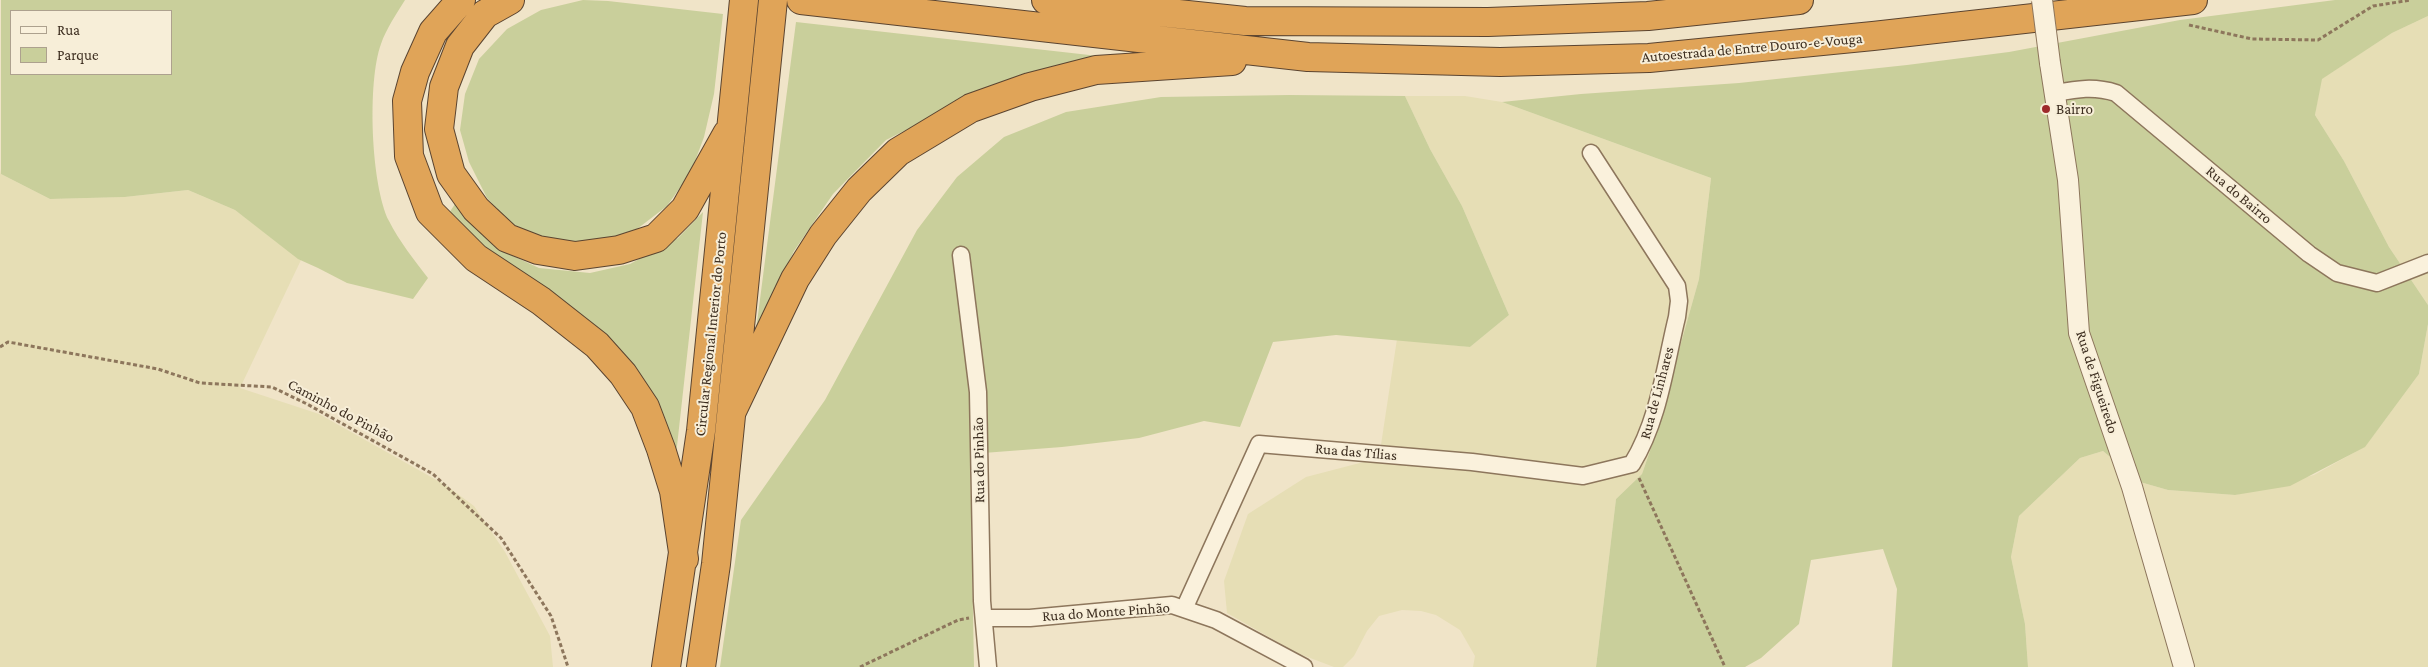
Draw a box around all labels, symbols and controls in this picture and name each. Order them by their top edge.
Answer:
legend [10,10,172,75]
text: Rua [57,22,80,38]
street label: Autoestrada de Entre Douro-e-Vouga [1641,29,1863,67]
text: Parque [57,47,98,63]
place label: Bairro [2056,100,2093,118]
marker: Bairro [2040,103,2052,115]
street label: Rua do Bairro [2202,162,2276,228]
street label: Circular Regional Interior do Porto [691,231,731,437]
street label: Rua de Figueiredo [2072,328,2122,436]
street label: Rua de Linhares [1636,345,1678,441]
street label: Caminho do Pinhão [285,375,397,447]
street label: Rua do Pinhão [969,417,989,503]
street label: Rua das Tílias [1314,439,1398,465]
street label: Rua do Monte Pinhão [1041,599,1171,625]

